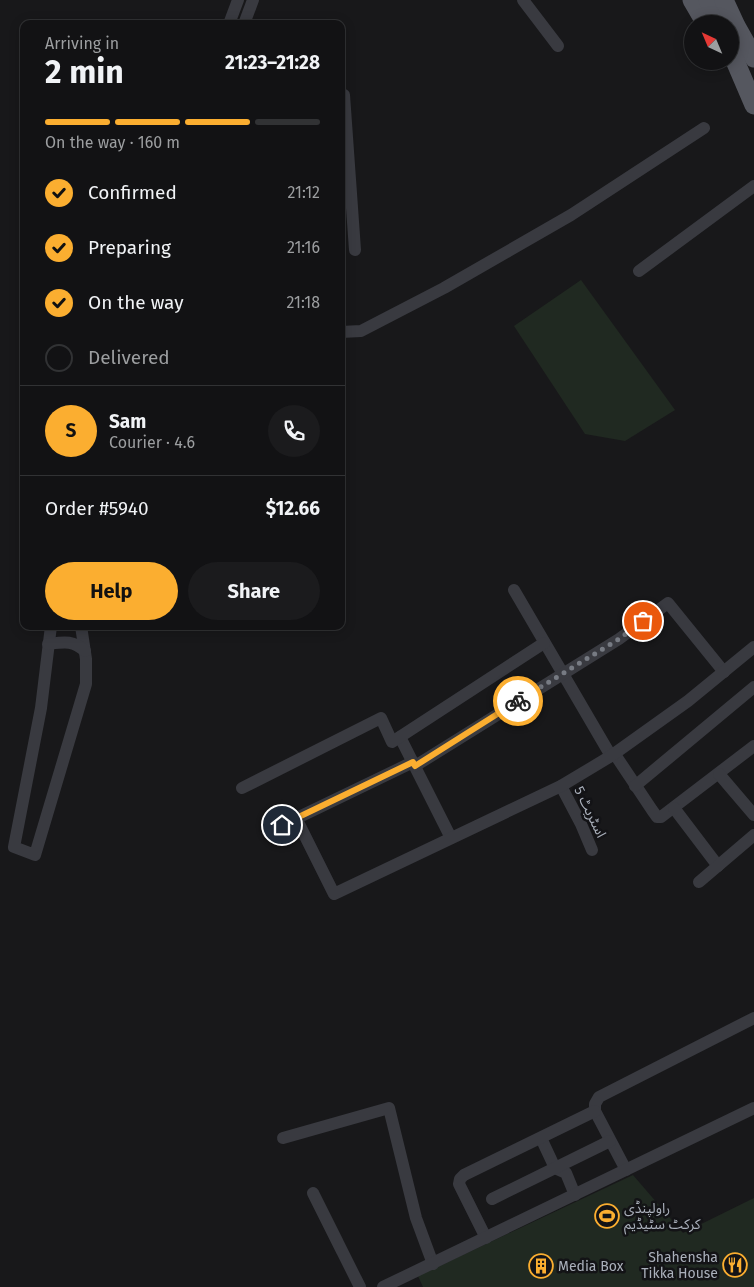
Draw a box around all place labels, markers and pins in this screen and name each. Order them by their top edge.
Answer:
pin [622,600,664,642]
pin [261,804,303,846]
place label: راولپنڈی کرکٹ سٹیڈیم [624,1200,701,1235]
sports icon: راولپنڈی کرکٹ سٹیڈیم [594,1203,620,1229]
place label: Shahensha Tikka House [641,1249,718,1282]
restaurant icon: Shahensha Tikka House [722,1252,748,1278]
building icon: Media Box [528,1253,554,1279]
place label: Media Box [558,1258,624,1275]

